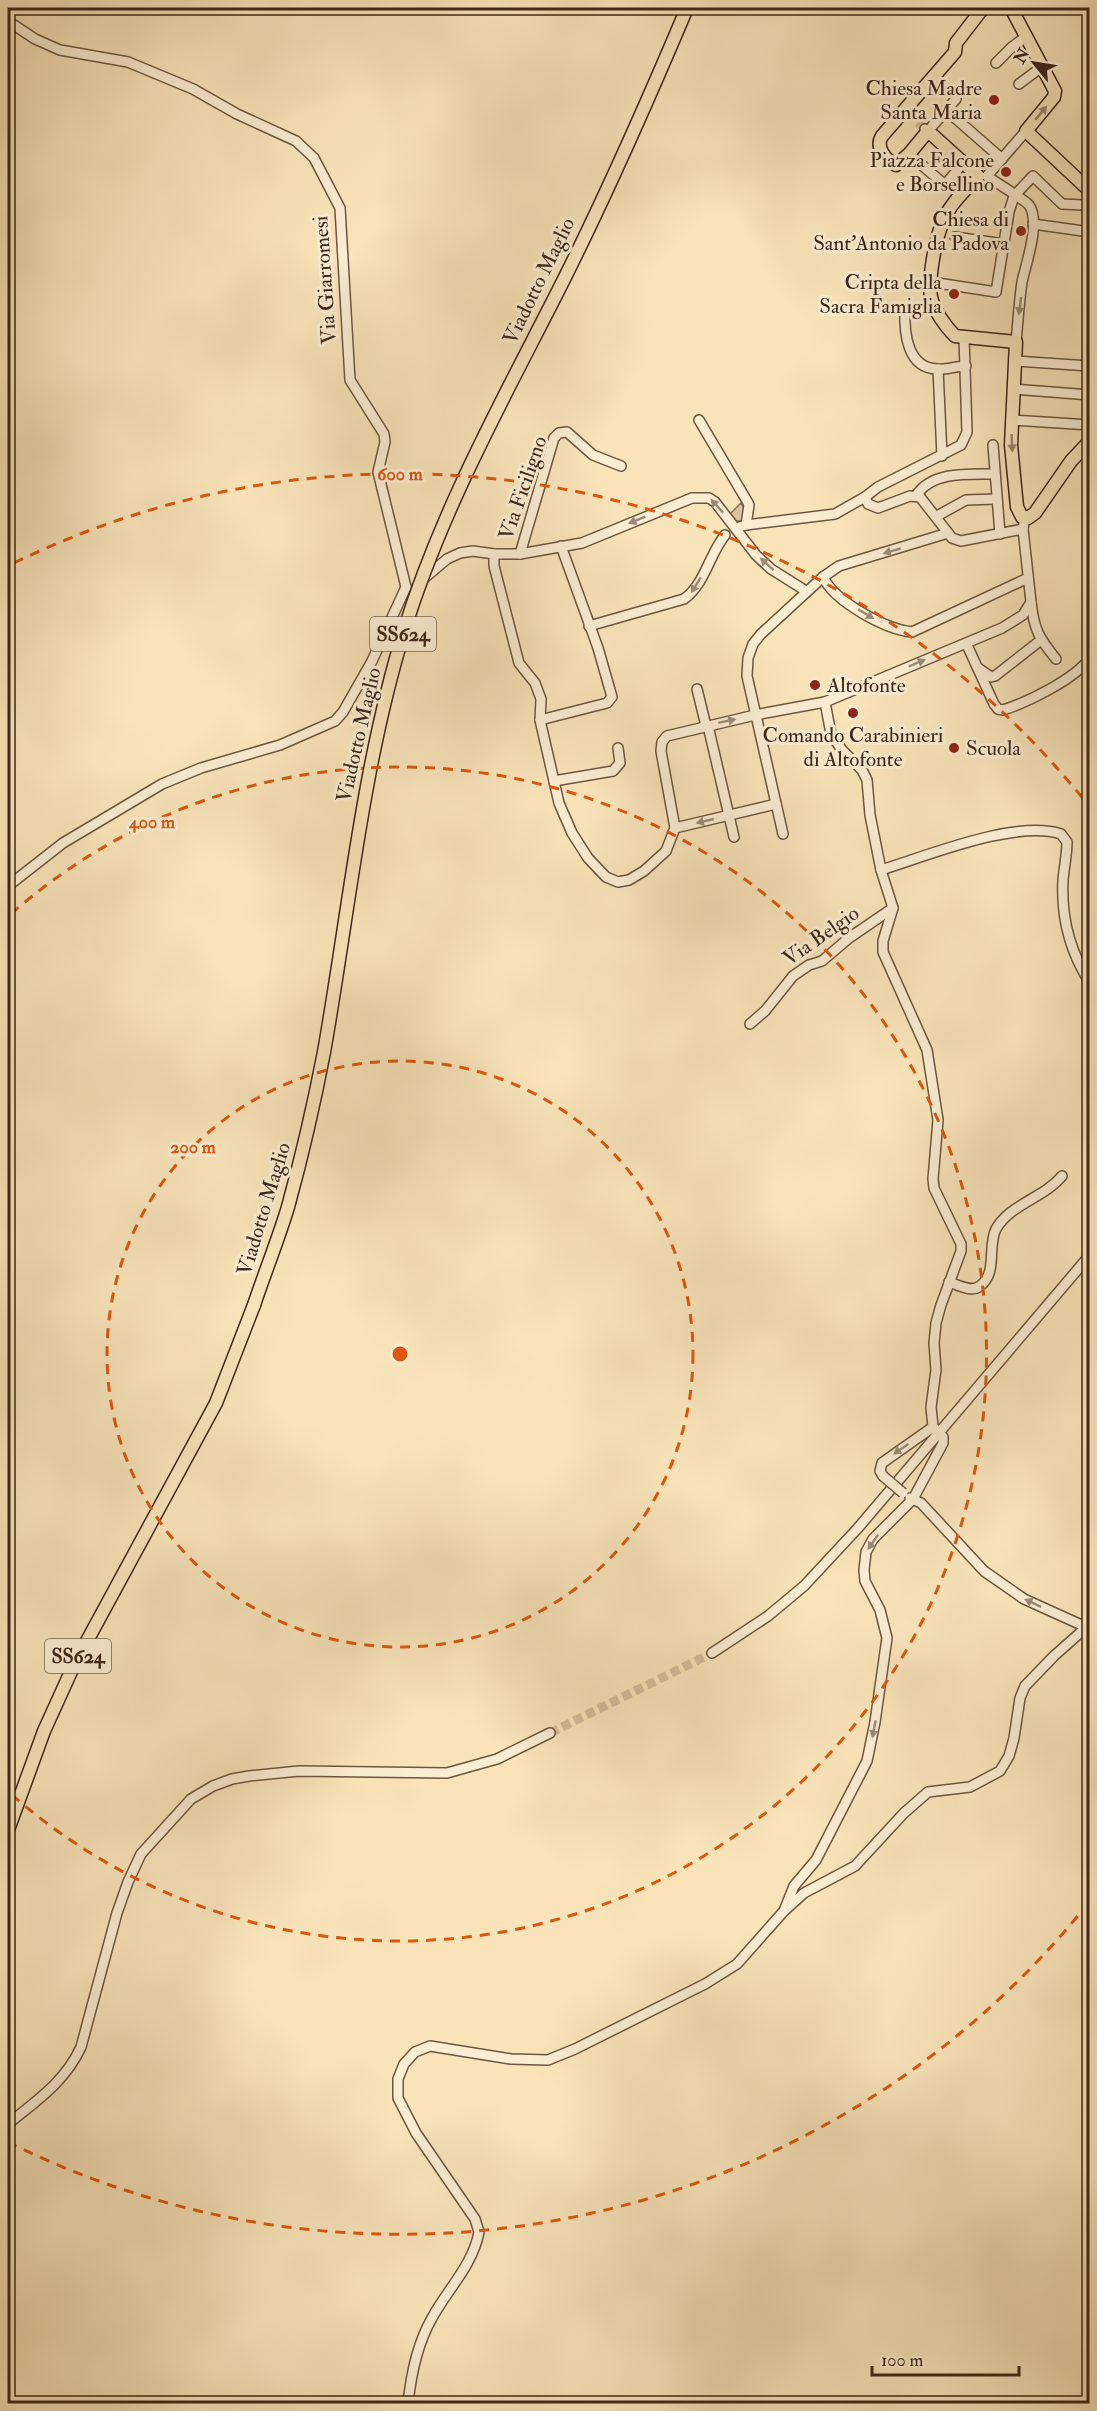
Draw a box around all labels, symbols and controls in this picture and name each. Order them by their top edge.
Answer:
north arrow [1004,33,1064,93]
text: N [1009,44,1034,68]
place label: Chiesa Madre Santa Maria [865,75,982,126]
marker: Chiesa Madre Santa Maria [987,93,1001,107]
one-way arrow [1034,105,1047,121]
place label: Piazza Falcone e Borsellino [870,147,994,198]
marker: Piazza Falcone e Borsellino [999,165,1013,179]
place label: Chiesa di Sant'Antonio da Padova [813,206,1009,257]
street label: Viadotto Maglio [497,213,581,349]
street label: Via Giarromesi [307,214,343,345]
marker: Chiesa di Sant'Antonio da Padova [1014,224,1028,238]
place label: Cripta della Sacra Famiglia [819,269,942,320]
marker: Cripta della Sacra Famiglia [947,287,961,301]
one-way arrow [1015,297,1024,316]
street label: Via Ficiligno [493,432,553,544]
one-way arrow [1007,433,1016,452]
text: 600 m [377,463,424,486]
one-way arrow [710,499,724,514]
one-way arrow [628,515,646,525]
one-way arrow [883,547,901,557]
one-way arrow [760,558,775,571]
one-way arrow [691,577,702,594]
one-way arrow [858,608,874,619]
road number: SS624 [370,617,436,651]
one-way arrow [908,658,926,667]
street label: Viadotto Maglio [330,665,388,805]
place label: Altofonte [826,672,906,699]
marker: Altofonte [808,678,822,692]
marker: Comando Carabinieri di Altofonte [846,706,860,720]
one-way arrow [718,716,737,726]
place label: Comando Carabinieri di Altofonte [763,722,944,773]
place label: Scuola [966,735,1021,762]
marker: Scuola [947,741,961,755]
text: 400 m [128,811,176,834]
one-way arrow [696,817,715,826]
street label: Via Belgio [778,900,864,972]
text: 200 m [170,1136,217,1159]
street label: Viadotto Maglio [231,1139,297,1279]
centre of rings [390,1344,410,1364]
one-way arrow [894,1443,910,1455]
one-way arrow [867,1533,879,1549]
one-way arrow [1025,1598,1042,1607]
road number: SS624 [45,1639,111,1673]
one-way arrow [869,1719,878,1738]
scale bar [872,2339,1019,2377]
text: 100 m [881,2349,924,2372]

